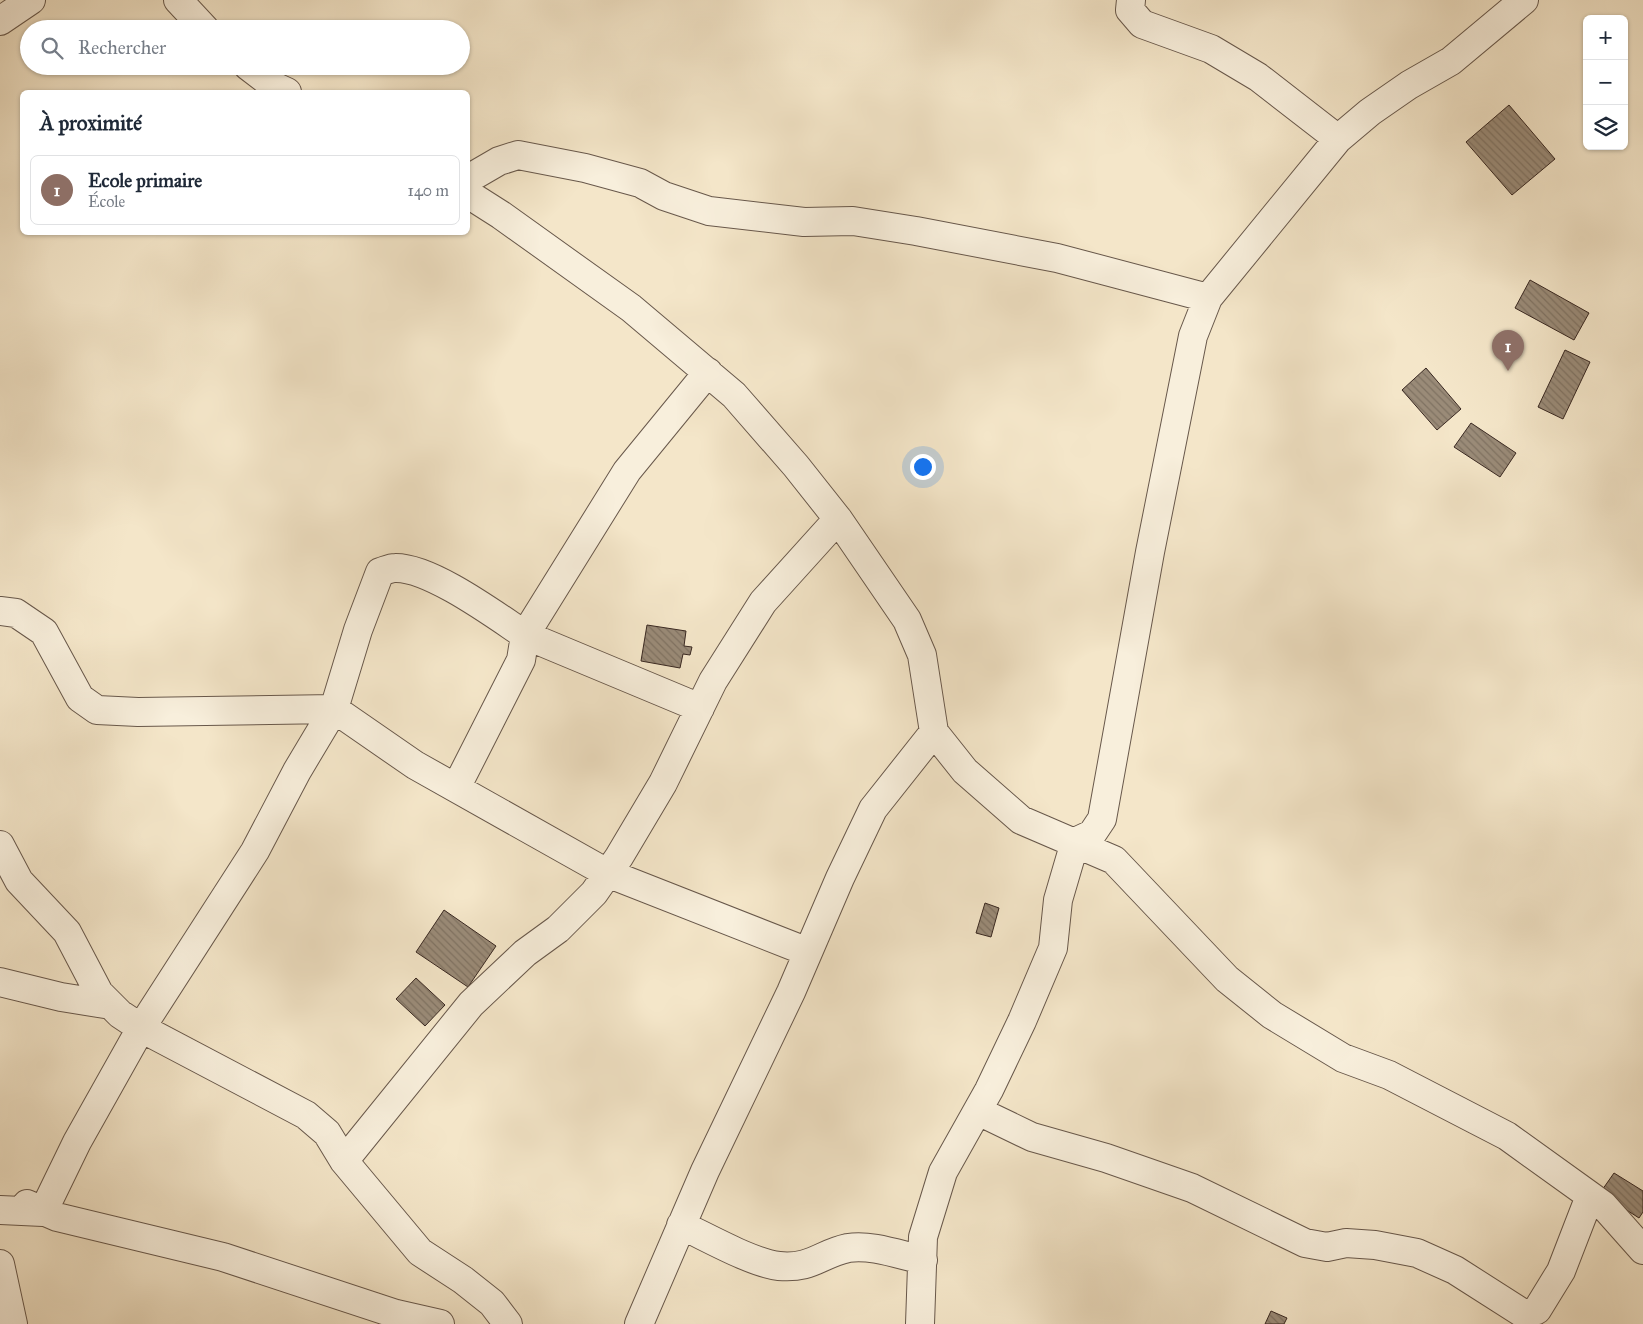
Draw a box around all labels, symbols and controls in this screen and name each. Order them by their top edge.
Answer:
map controls [1583,15,1628,150]
button: + [1583,15,1628,60]
search box [20,20,470,75]
icon: search [38,34,66,62]
text: Rechercher [78,36,166,59]
button: − [1583,60,1628,105]
button: layers [1583,105,1628,150]
text: À proximité [40,110,142,136]
text: Ecole primaire [88,169,202,192]
text: 1 [54,181,60,200]
text: 140 m [408,181,449,200]
text: École [88,192,125,211]
pin: 1 [1492,330,1524,371]
your location [910,454,936,480]

